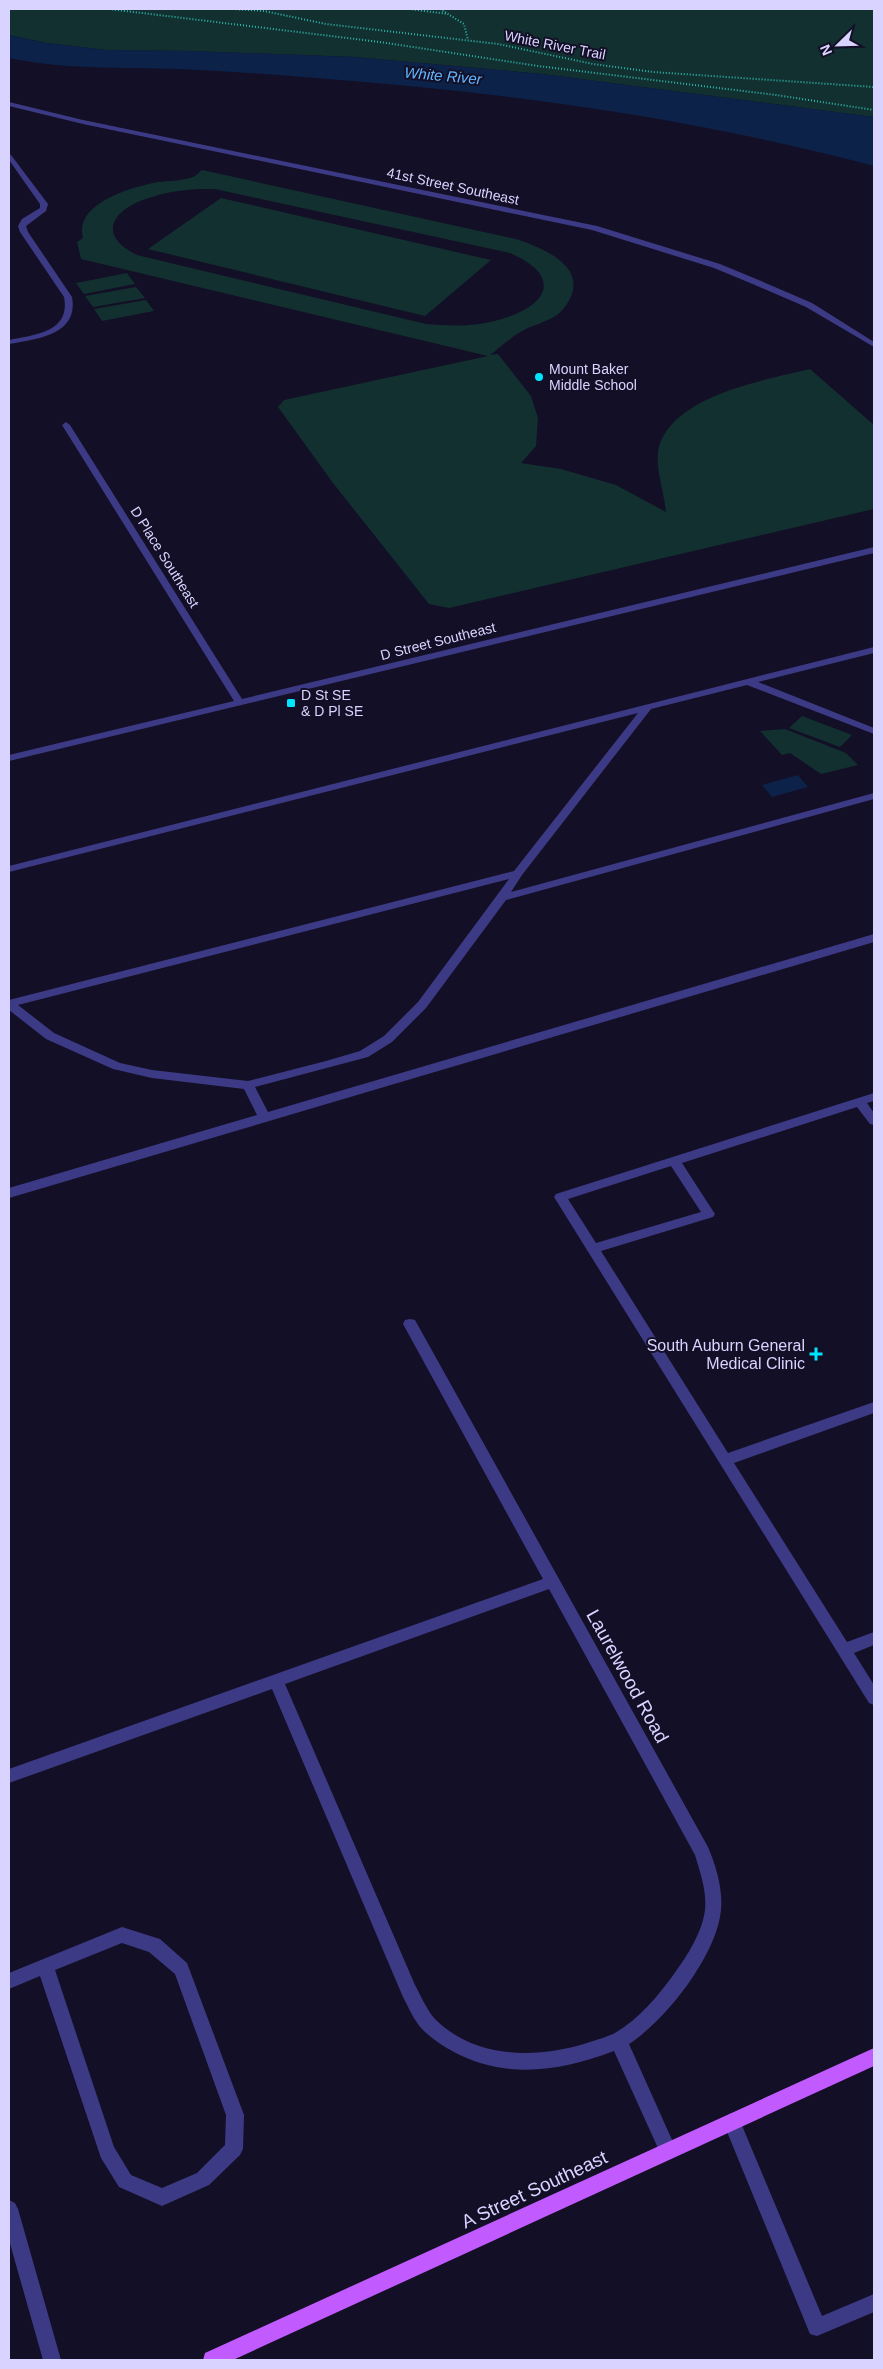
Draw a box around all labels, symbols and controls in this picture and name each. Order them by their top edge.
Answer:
north arrow [813,20,863,70]
street label: White River Trail [503,27,607,63]
text: N [817,42,835,58]
water label: White River [404,64,483,87]
street label: 41st Street Southeast [385,164,521,208]
place label: Mount Baker Middle School [549,361,637,393]
marker: Mount Baker Middle School [533,371,545,383]
street label: D Place Southeast [127,504,203,610]
street label: D Street Southeast [379,619,497,663]
place label: D St SE & D Pl SE [301,687,363,719]
marker: D St SE & D Pl SE [285,697,297,709]
place label: South Auburn General Medical Clinic [647,1337,805,1372]
marker: South Auburn General Medical Clinic [809,1347,823,1361]
street label: Laurelwood Road [582,1606,673,1746]
street label: A Street Southeast [458,2146,611,2232]

